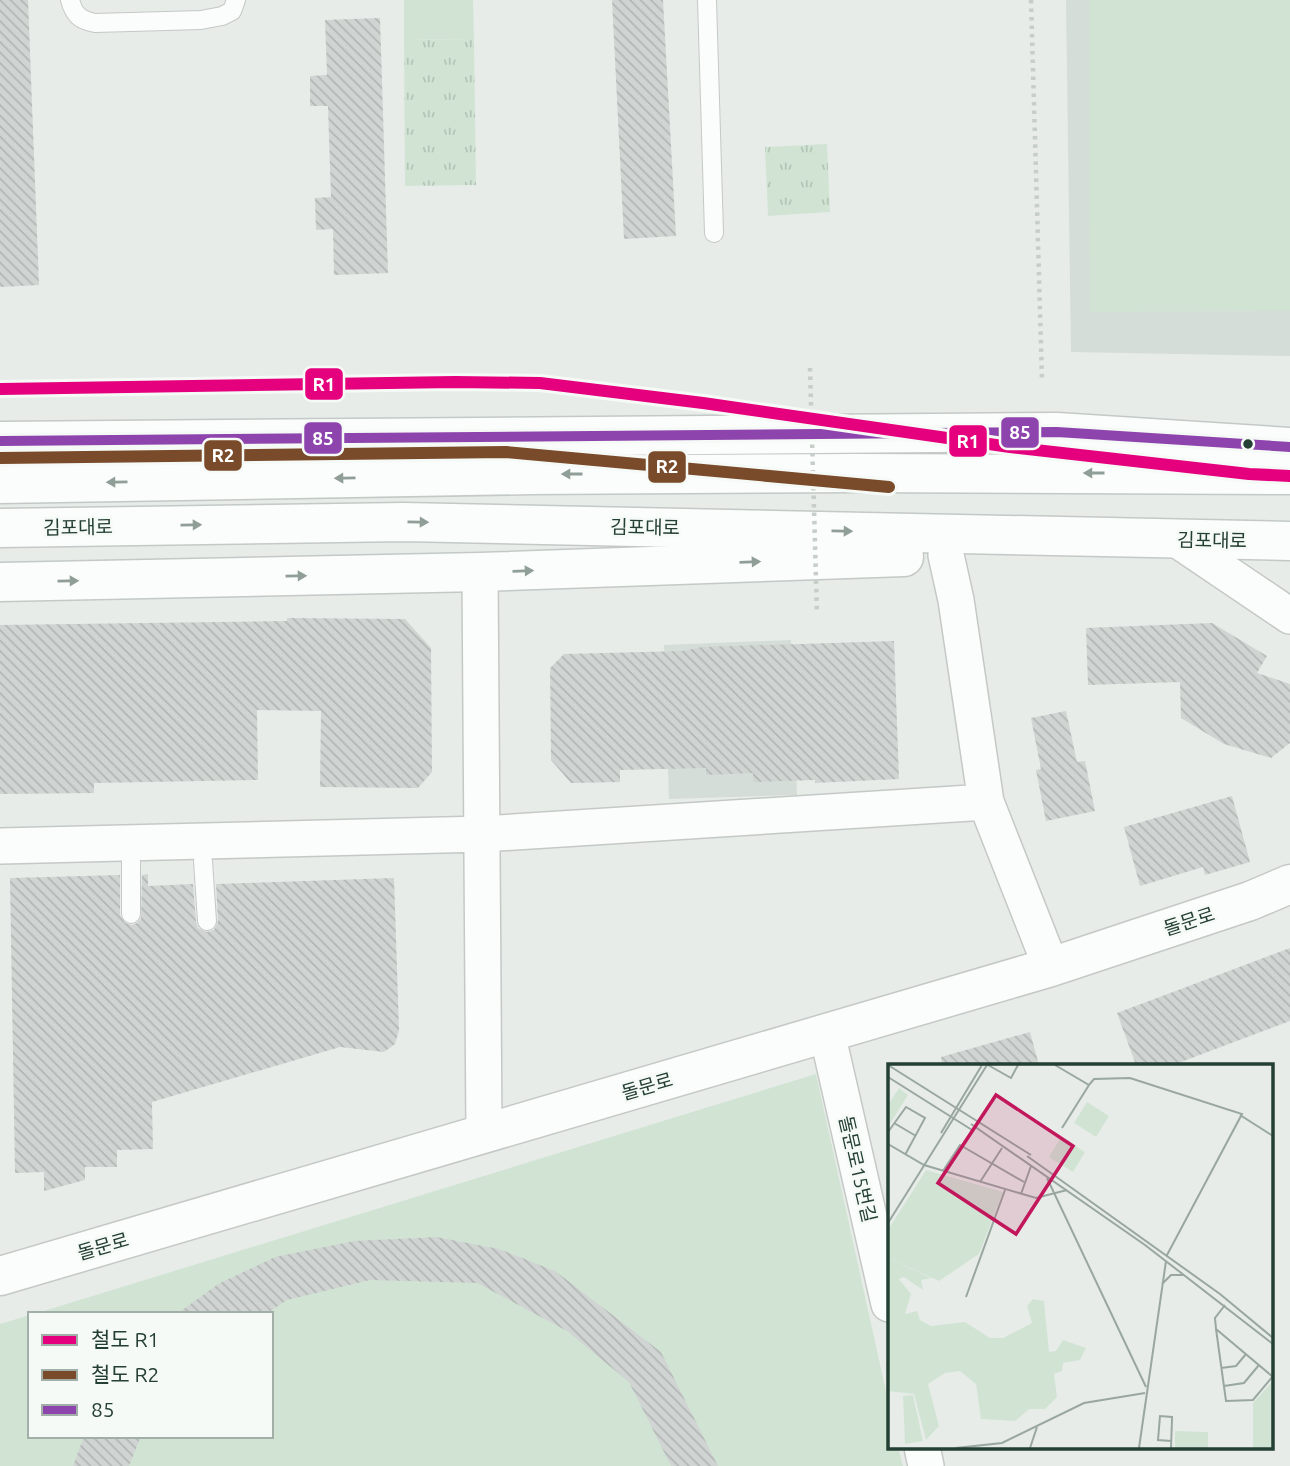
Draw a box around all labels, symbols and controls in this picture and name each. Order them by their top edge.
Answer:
line badge: R1 [304,367,344,401]
text: R1 [312,373,336,395]
line badge: 85 [1000,416,1040,449]
line badge: 85 [303,421,343,455]
text: 85 [1009,421,1031,443]
line badge: R1 [948,424,988,458]
text: 85 [312,427,334,449]
text: R1 [956,430,980,452]
unlabelled marker [1241,437,1255,451]
line badge: R2 [203,439,243,472]
text: R2 [211,444,235,466]
line badge: R2 [647,450,687,484]
text: R2 [655,455,679,477]
one-way arrow [1082,467,1104,479]
one-way arrow [561,468,583,480]
one-way arrow [333,472,355,484]
one-way arrow [106,476,128,488]
street label: 김포대로 [43,515,113,539]
street label: 김포대로 [610,515,680,539]
one-way arrow [407,516,429,528]
one-way arrow [180,519,202,531]
one-way arrow [831,526,853,537]
street label: 김포대로 [1177,528,1247,552]
one-way arrow [740,557,762,568]
one-way arrow [512,565,534,576]
one-way arrow [285,570,307,582]
one-way arrow [57,575,79,586]
street label: 돌문로 [1161,902,1217,940]
inset map [888,1064,1272,1448]
street label: 돌문로 [619,1068,675,1104]
street label: 돌문로15번길 [835,1113,881,1225]
street label: 돌문로 [75,1228,131,1264]
legend [28,1312,273,1438]
text: 철도 R1 [91,1327,159,1351]
text: 철도 R2 [91,1362,159,1386]
text: 85 [91,1397,115,1421]

